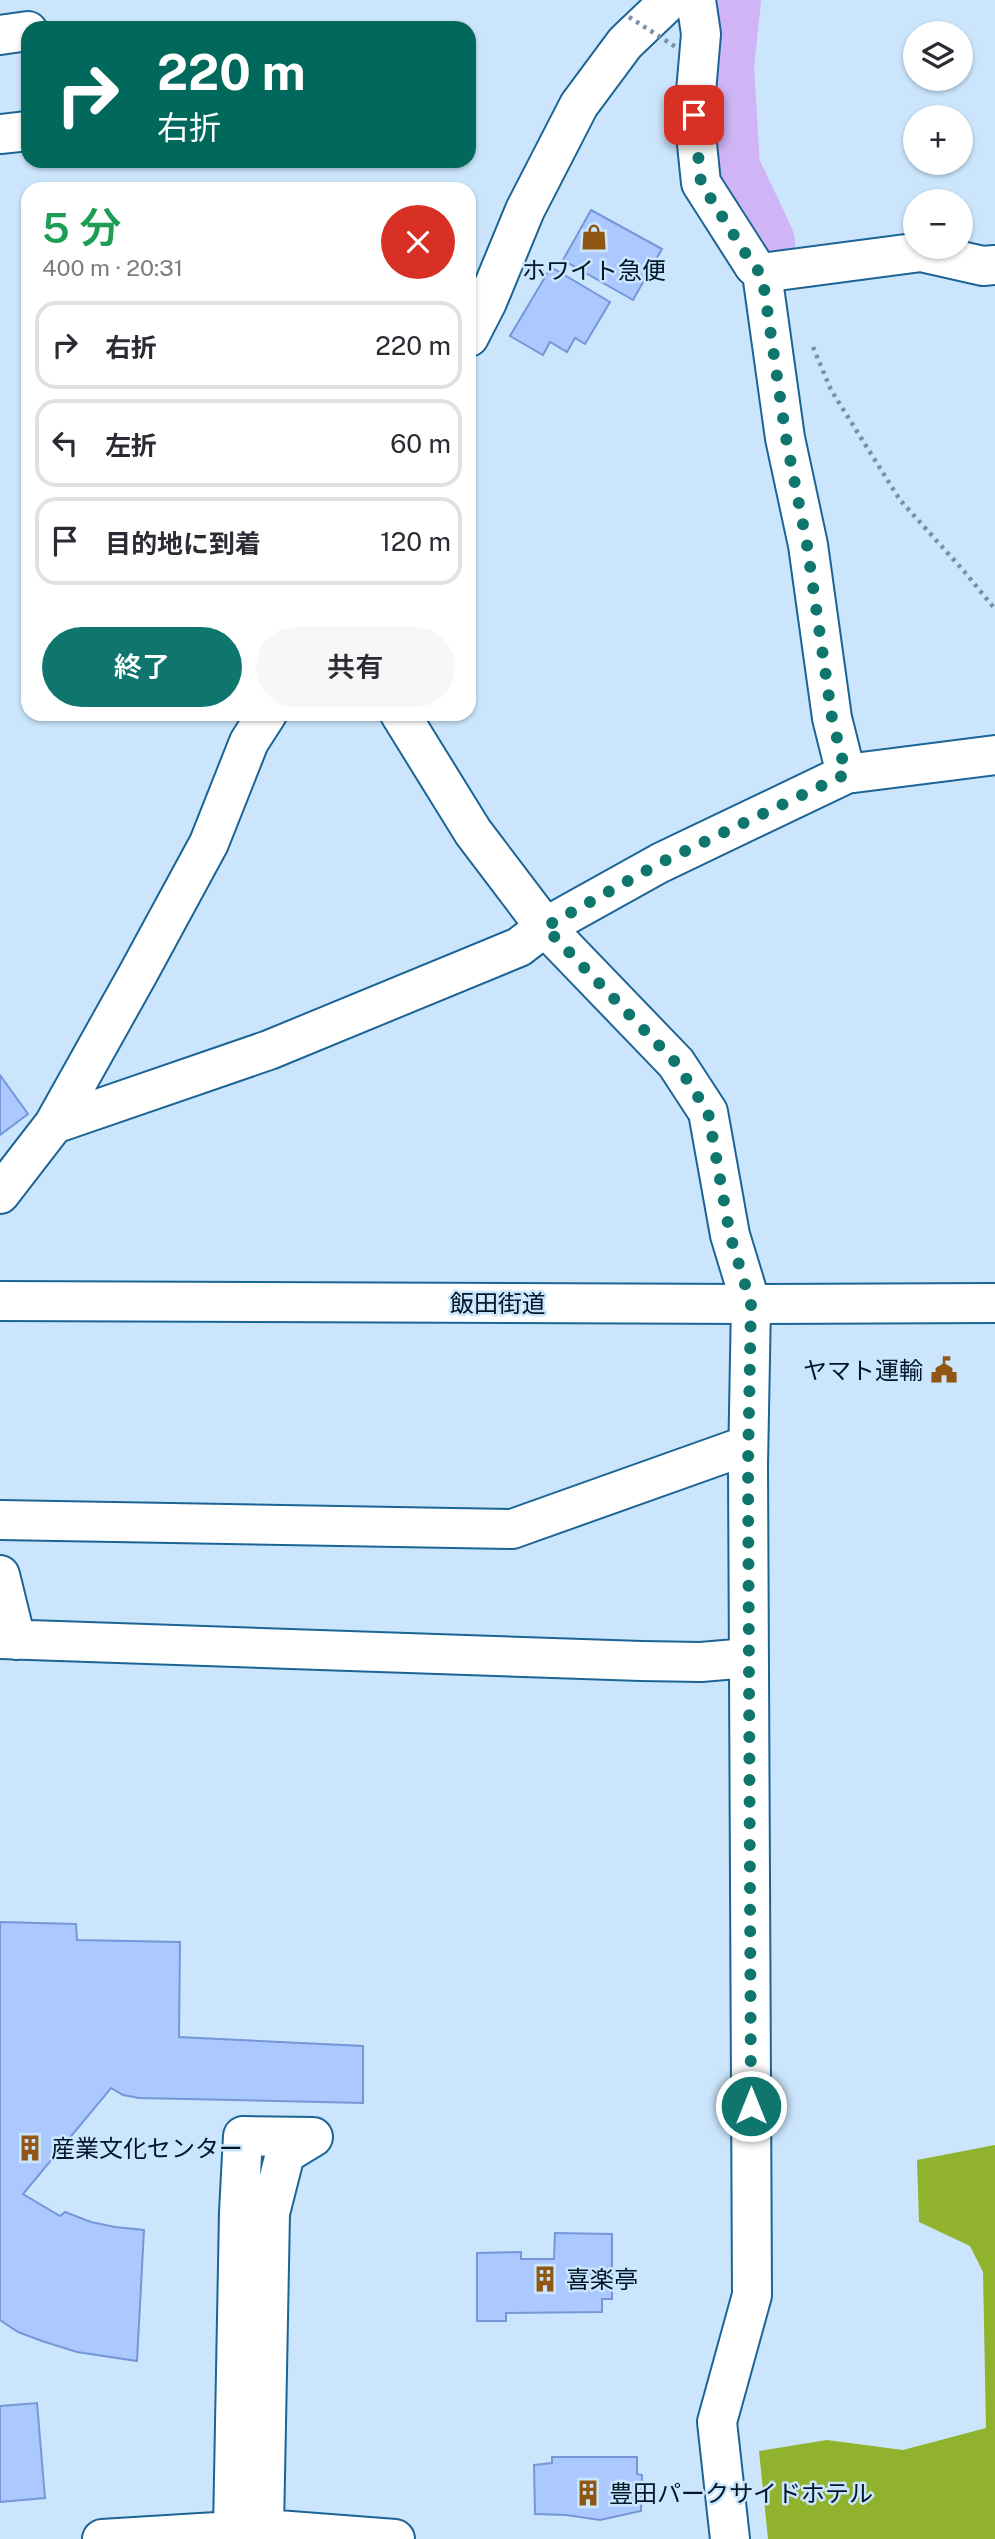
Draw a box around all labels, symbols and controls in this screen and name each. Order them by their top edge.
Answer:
map controls [903,21,973,259]
button: layers [903,21,973,91]
text: 220 m [157,43,306,101]
icon: right [42,49,133,140]
pin [664,85,724,145]
icon: arrive [675,96,713,134]
button: + [903,105,973,175]
text: 右折 [157,109,221,146]
button: − [903,189,973,259]
text: 5 分 [42,203,122,252]
button: close [381,205,455,279]
shop icon: ホワイト急便 [579,222,609,252]
text: 400 m · 20:31 [42,254,183,281]
place label: ホワイト急便 [522,256,666,284]
icon: right [46,326,84,364]
text: 220 m [375,330,451,361]
text: 右折 [105,332,157,363]
icon: left [46,424,84,462]
text: 60 m [390,428,451,459]
text: 左折 [105,430,157,461]
icon: arrive [46,522,84,560]
text: 120 m [380,526,451,557]
text: 目的地に到着 [105,528,261,559]
button: 終了 [42,627,242,707]
button: 共有 [256,627,455,707]
street label: 飯田街道 [450,1289,546,1317]
public building icon: ヤマト運輸 [929,1355,959,1385]
place label: ヤマト運輸 [803,1356,923,1384]
position arrow [714,2069,788,2143]
building icon: 産業文化センター [15,2133,45,2163]
place label: 産業文化センター [51,2134,243,2162]
building icon: 喜楽亭 [530,2264,560,2294]
place label: 喜楽亭 [566,2265,638,2293]
building icon: 豊田パークサイドホテル [573,2478,603,2508]
place label: 豊田パークサイドホテル [609,2479,873,2507]

